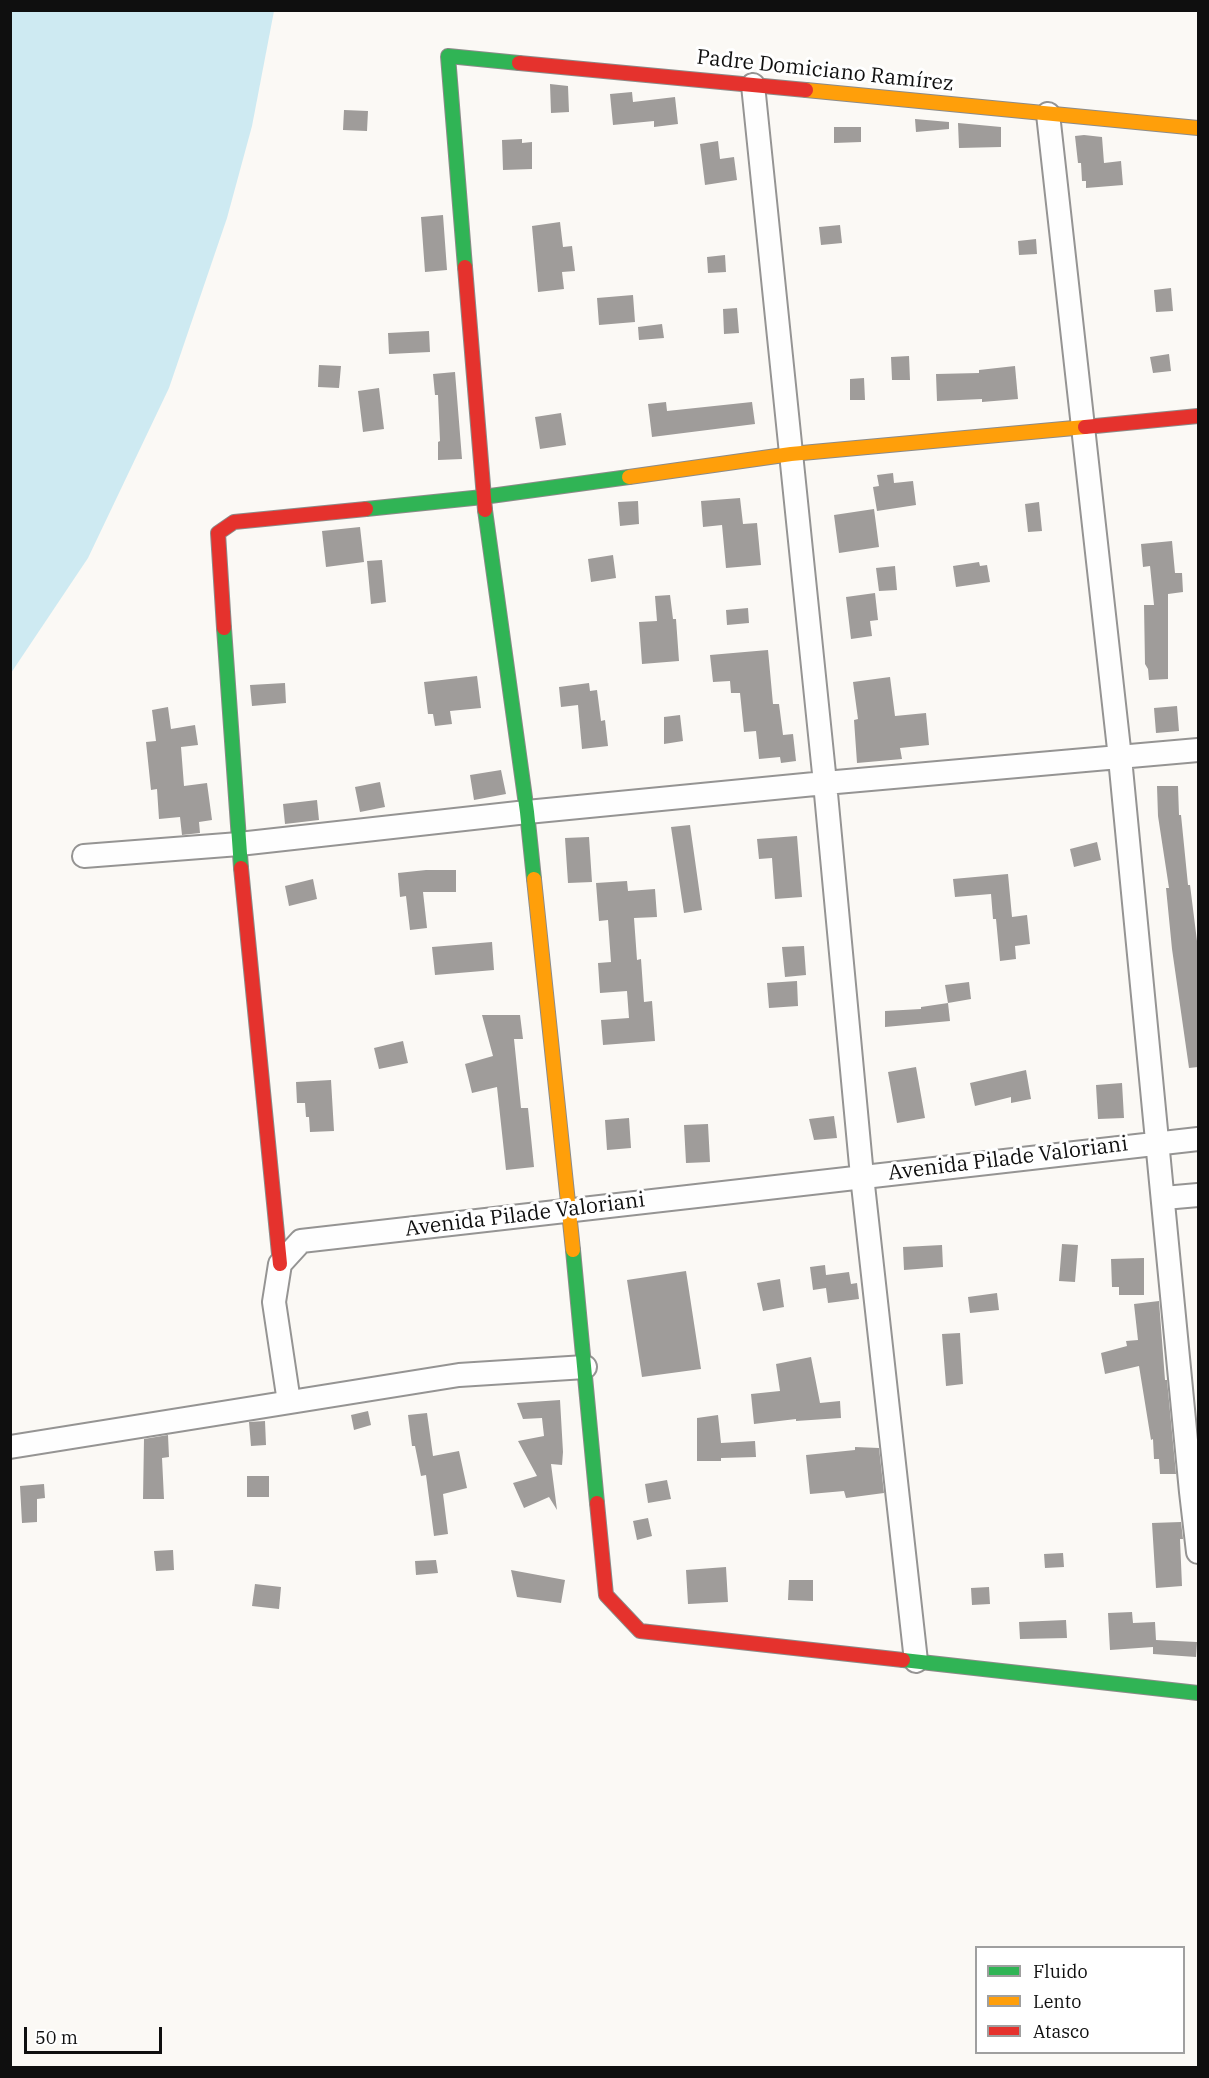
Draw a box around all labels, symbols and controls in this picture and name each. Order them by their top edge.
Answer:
street label: Padre Domiciano Ramírez [695,45,955,97]
street label: Avenida Pilade Valoriani [887,1132,1129,1186]
street label: Avenida Pilade Valoriani [404,1188,646,1242]
legend [975,1946,1185,2054]
text: Fluido [1033,1960,1088,1983]
text: Lento [1033,1990,1081,2013]
scale bar [27,2015,165,2053]
text: Atasco [1033,2020,1089,2043]
text: 50 m [35,2026,78,2049]

